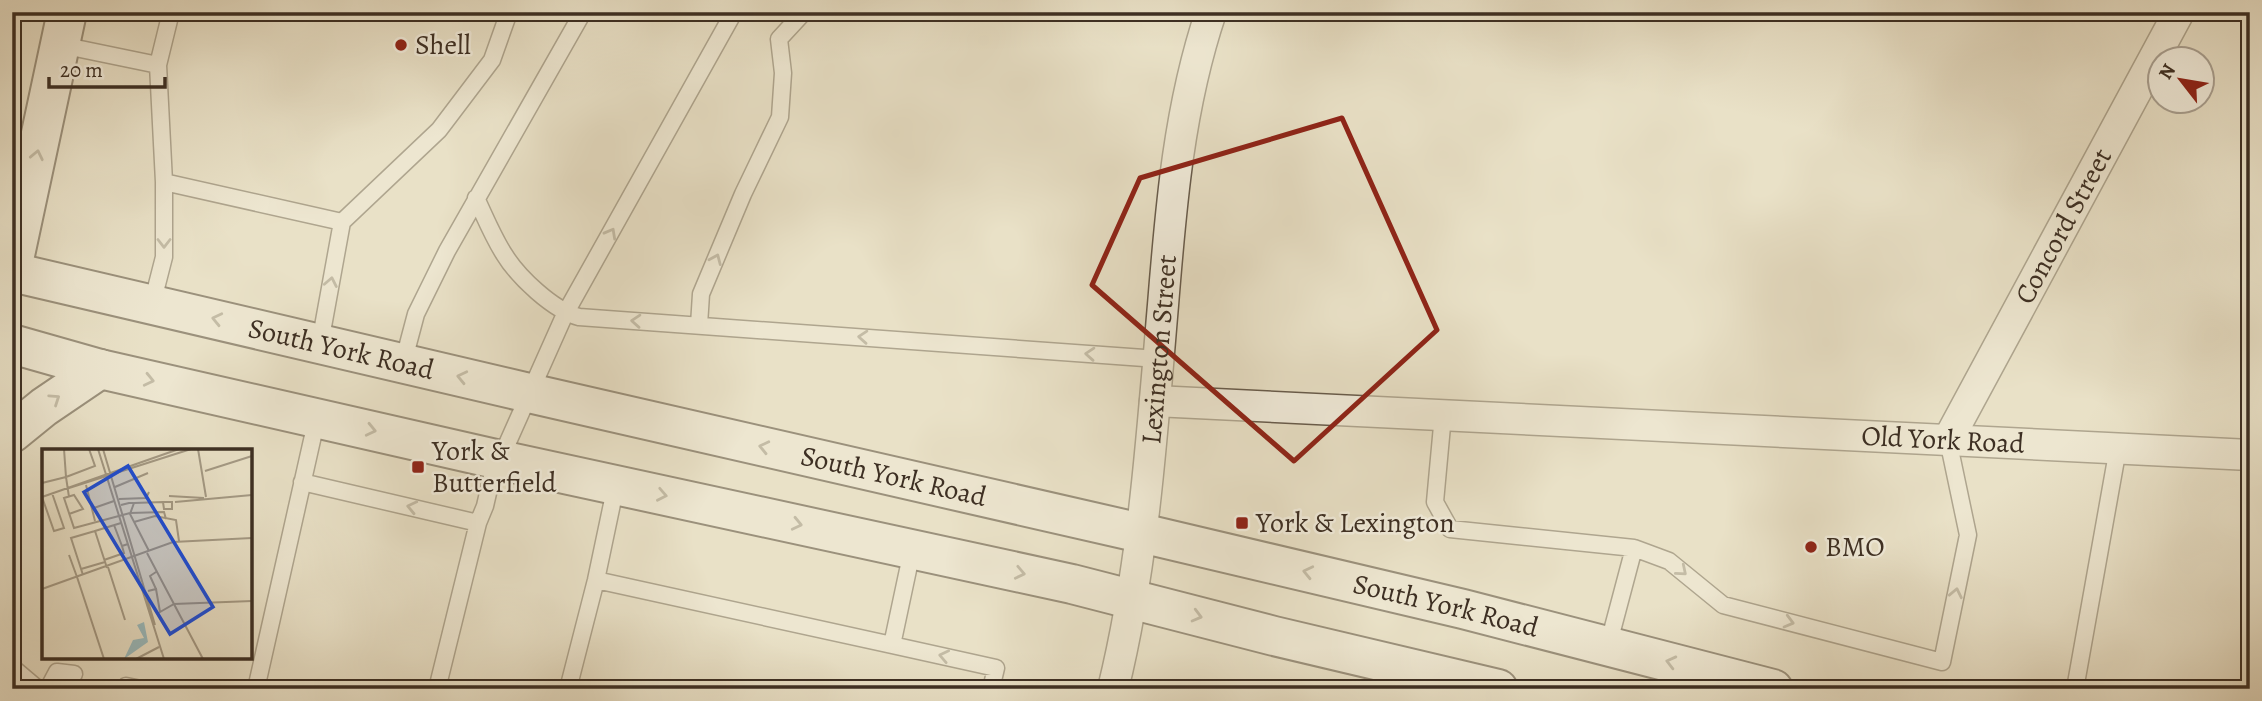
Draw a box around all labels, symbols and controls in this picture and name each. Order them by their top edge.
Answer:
place label: Shell [415,26,471,64]
marker: Shell [393,37,409,53]
scale bar [49,46,164,90]
north arrow [2146,46,2216,116]
text: 20 m [60,56,103,84]
text: N [2153,59,2182,84]
street label: Concord Street [2006,142,2121,311]
one-way arrow [29,149,44,161]
one-way arrow [603,227,616,240]
one-way arrow [156,239,172,249]
street label: Lexington Street [1132,253,1186,446]
one-way arrow [707,254,721,266]
one-way arrow [322,276,337,288]
street label: South York Road [244,309,439,389]
one-way arrow [211,313,223,327]
one-way arrow [631,313,642,328]
one-way arrow [857,330,868,345]
one-way arrow [1084,347,1095,362]
one-way arrow [456,371,468,385]
one-way arrow [143,372,155,386]
one-way arrow [47,395,60,408]
street label: Old York Road [1861,417,2026,463]
one-way arrow [365,422,377,436]
place label: York & Butterfield [431,432,557,502]
street label: South York Road [797,437,991,516]
one-way arrow [758,441,770,455]
inset map [42,449,252,659]
marker: York & Butterfield [410,459,426,475]
one-way arrow [656,486,668,501]
one-way arrow [406,501,418,516]
place label: York & Lexington [1255,504,1455,542]
marker: York & Lexington [1234,515,1250,531]
one-way arrow [791,516,803,530]
place label: BMO [1825,528,1885,566]
marker: BMO [1803,539,1819,555]
one-way arrow [1673,563,1686,575]
one-way arrow [1014,565,1026,580]
street label: South York Road [1349,565,1543,647]
one-way arrow [1302,566,1314,580]
one-way arrow [1947,587,1962,599]
one-way arrow [1190,608,1202,622]
one-way arrow [1783,614,1795,628]
one-way arrow [938,650,950,664]
one-way arrow [1666,656,1678,670]

